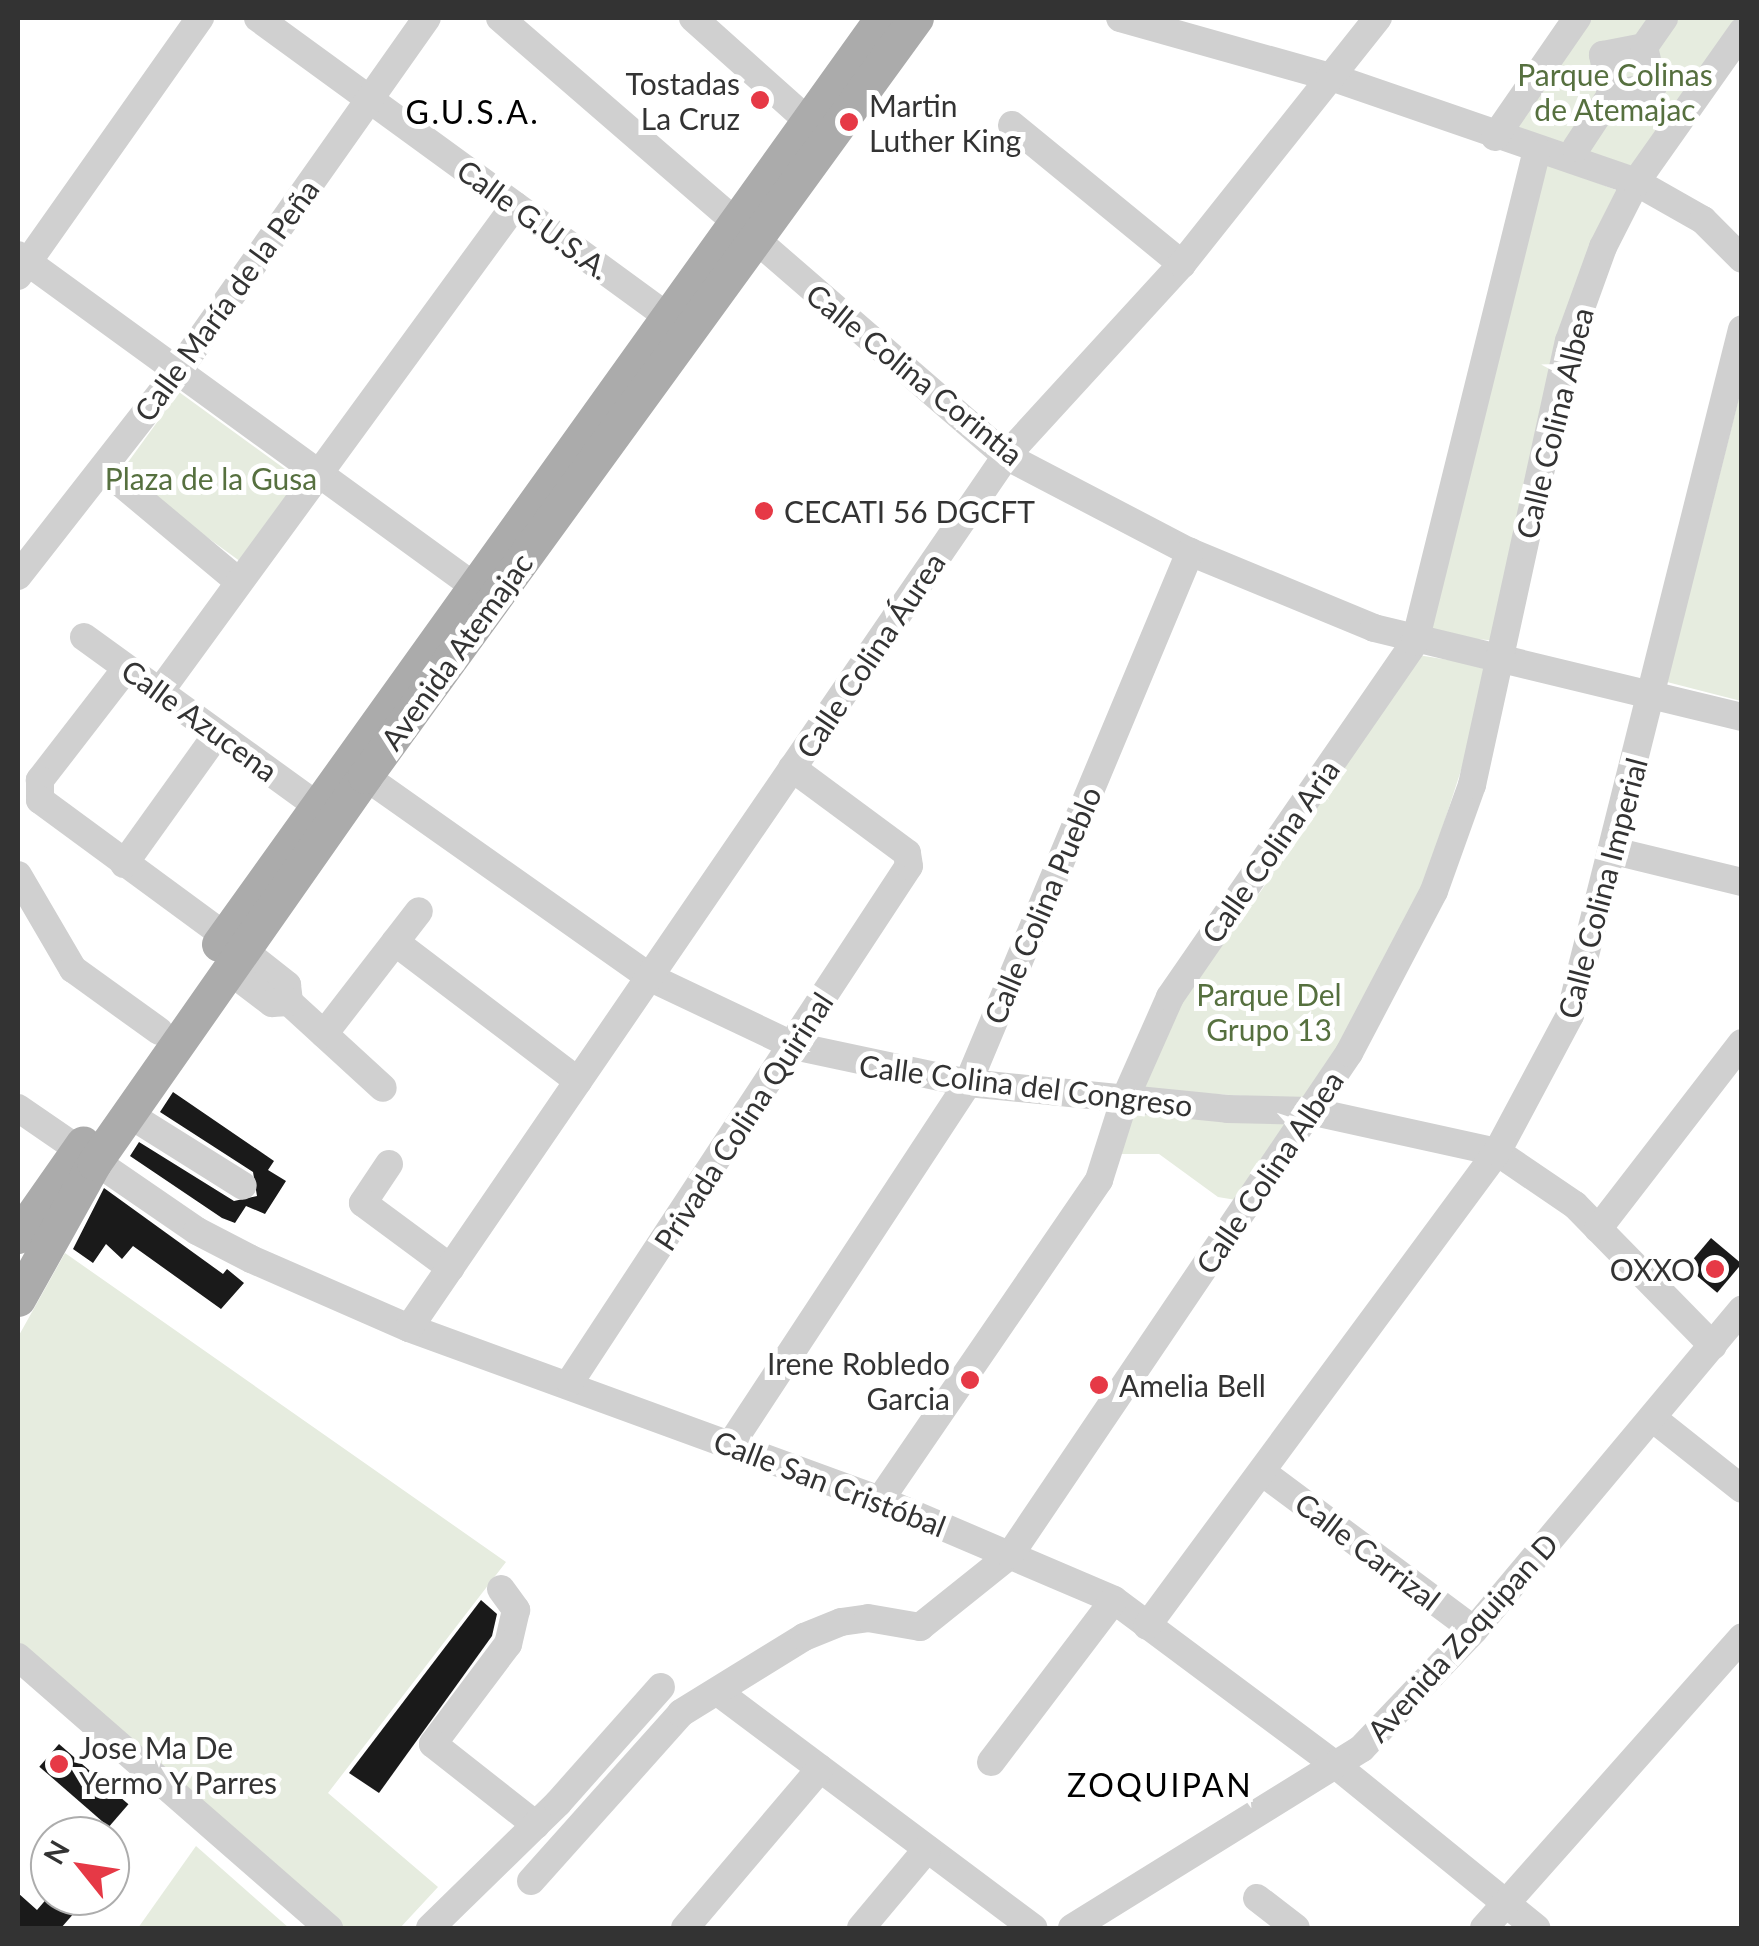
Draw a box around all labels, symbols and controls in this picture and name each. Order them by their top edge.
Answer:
park label: Parque Colinas de Atemajac [1517,56,1713,126]
place label: Tostadas La Cruz [626,65,740,136]
place label: Martin Luther King [869,87,1022,158]
marker: Tostadas La Cruz [749,89,771,111]
district label: G.U.S.A. [406,93,540,131]
marker: Martin Luther King [838,111,860,133]
street label: Calle G.U.S.A. [450,151,618,287]
street label: Calle María de la Peña [126,172,326,428]
street label: Calle Colina Corintia [800,276,1030,472]
street label: Calle Colina Albea [1508,303,1600,543]
park label: Plaza de la Gusa [105,460,317,496]
place label: CECATI 56 DGCFT [784,493,1035,529]
marker: CECATI 56 DGCFT [753,500,775,522]
street label: Avenida Atemajac [372,545,540,757]
street label: Calle Colina Áurea [788,545,952,765]
street label: Calle Azucena [115,651,285,789]
street label: Calle Colina Aria [1193,752,1347,950]
street label: Calle Colina Imperial [1550,754,1654,1022]
street label: Calle Colina Pueblo [976,781,1108,1029]
park label: Parque Del Grupo 13 [1196,976,1342,1046]
street label: Privada Colina Quirinal [646,985,840,1257]
street label: Calle Colina del Congreso [857,1047,1195,1123]
street label: Calle Colina Albea [1188,1063,1350,1281]
place label: OXXO [1610,1251,1695,1287]
marker: OXXO [1704,1258,1726,1280]
place label: Irene Robledo Garcia [767,1345,950,1416]
place label: Amelia Bell [1119,1367,1266,1403]
marker: Irene Robledo Garcia [959,1369,981,1391]
marker: Amelia Bell [1088,1374,1110,1396]
street label: Calle San Cristóbal [709,1422,951,1544]
street label: Calle Carrizal [1288,1485,1448,1617]
street label: Avenida Zoquipan D [1359,1526,1565,1748]
place label: Jose Ma De Yermo Y Parres [79,1729,279,1800]
marker: Jose Ma De Yermo Y Parres [48,1753,70,1775]
district label: ZOQUIPAN [1067,1766,1253,1804]
north arrow [30,1816,130,1916]
text: N [36,1834,76,1870]

